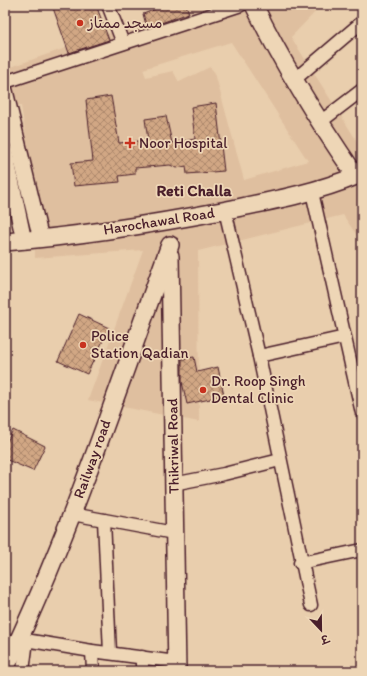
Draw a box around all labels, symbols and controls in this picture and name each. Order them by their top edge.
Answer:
place label: مسجد ممتاز [87,14,162,32]
marker: مسجد ممتاز [75,18,85,28]
place label: Noor Hospital [139,134,228,152]
marker: Noor Hospital [124,137,136,149]
district label: Reti Challa [156,181,232,200]
street label: Harochawal Road [102,203,216,239]
place label: Police Station Qadian [91,327,188,362]
marker: Police Station Qadian [78,340,88,350]
place label: Dr. Roop Singh Dental Clinic [211,372,306,407]
marker: Dr. Roop Singh Dental Clinic [198,385,208,395]
street label: Thikriwal Road [163,398,183,494]
street label: Railway road [69,417,115,501]
north arrow [301,610,341,650]
text: उ [317,631,331,647]

